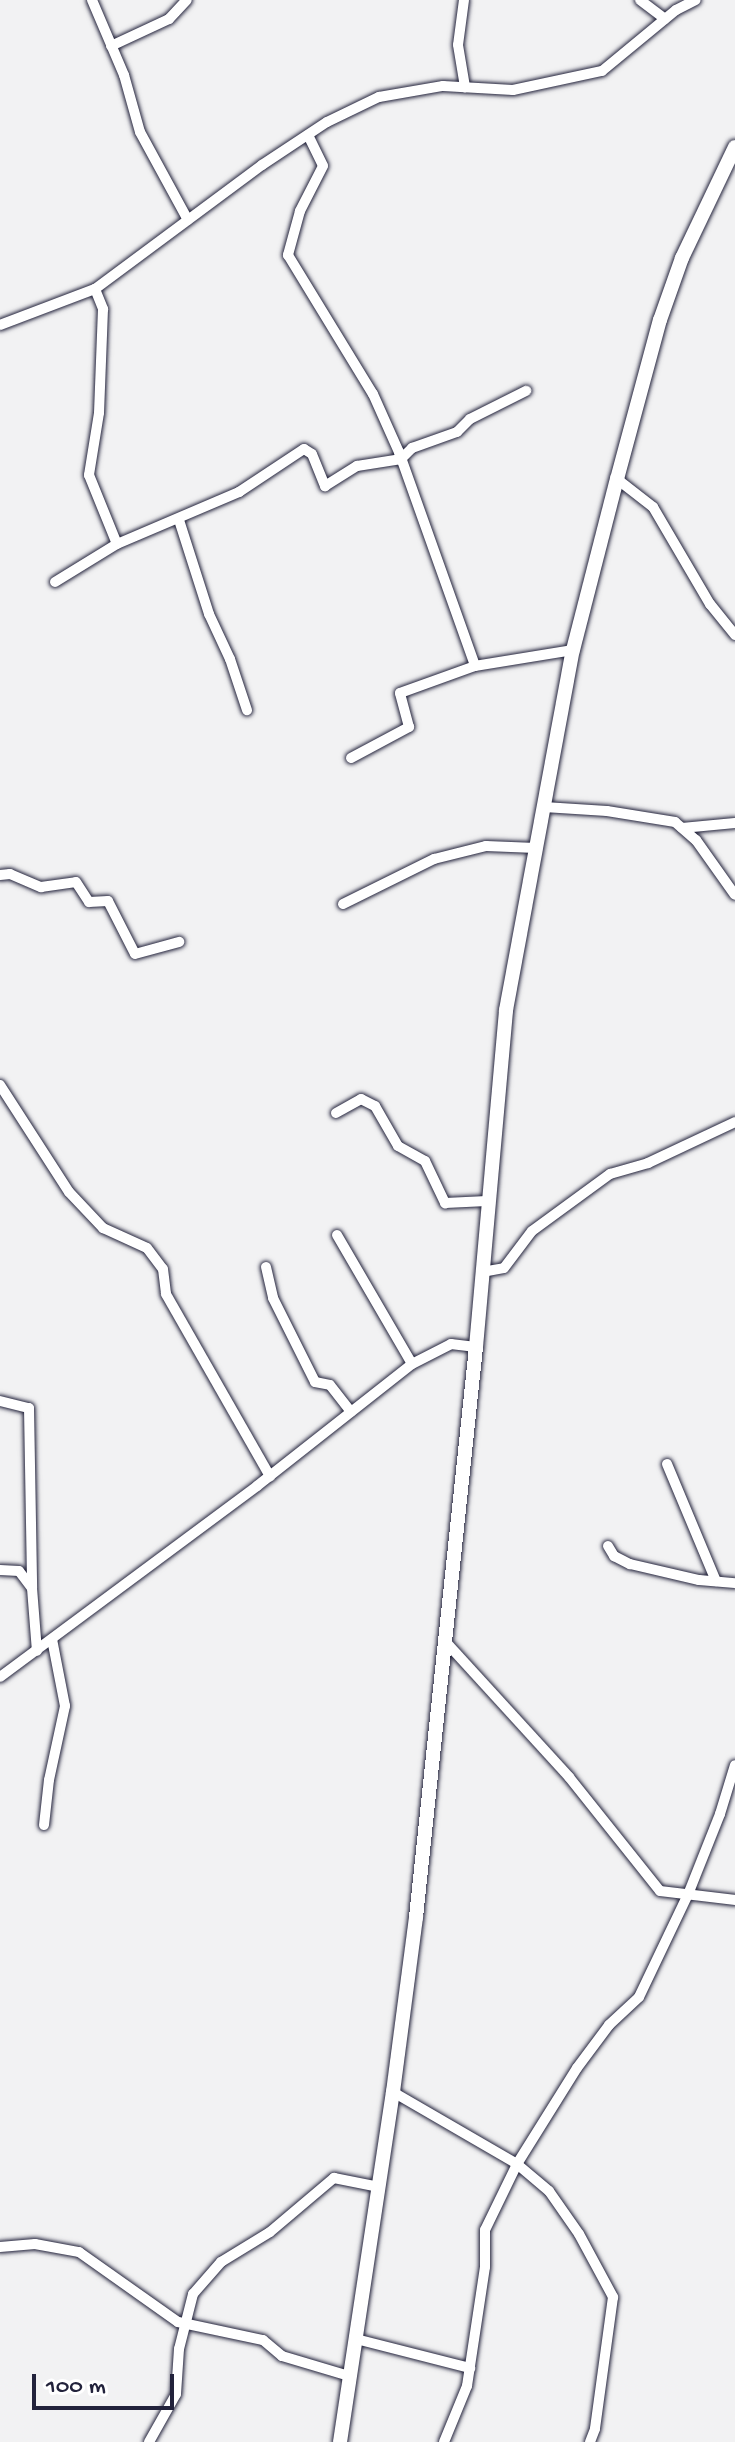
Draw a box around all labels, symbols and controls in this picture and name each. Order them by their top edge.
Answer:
scale bar [36,2358,178,2408]
text: 100 m [46,2373,106,2402]

